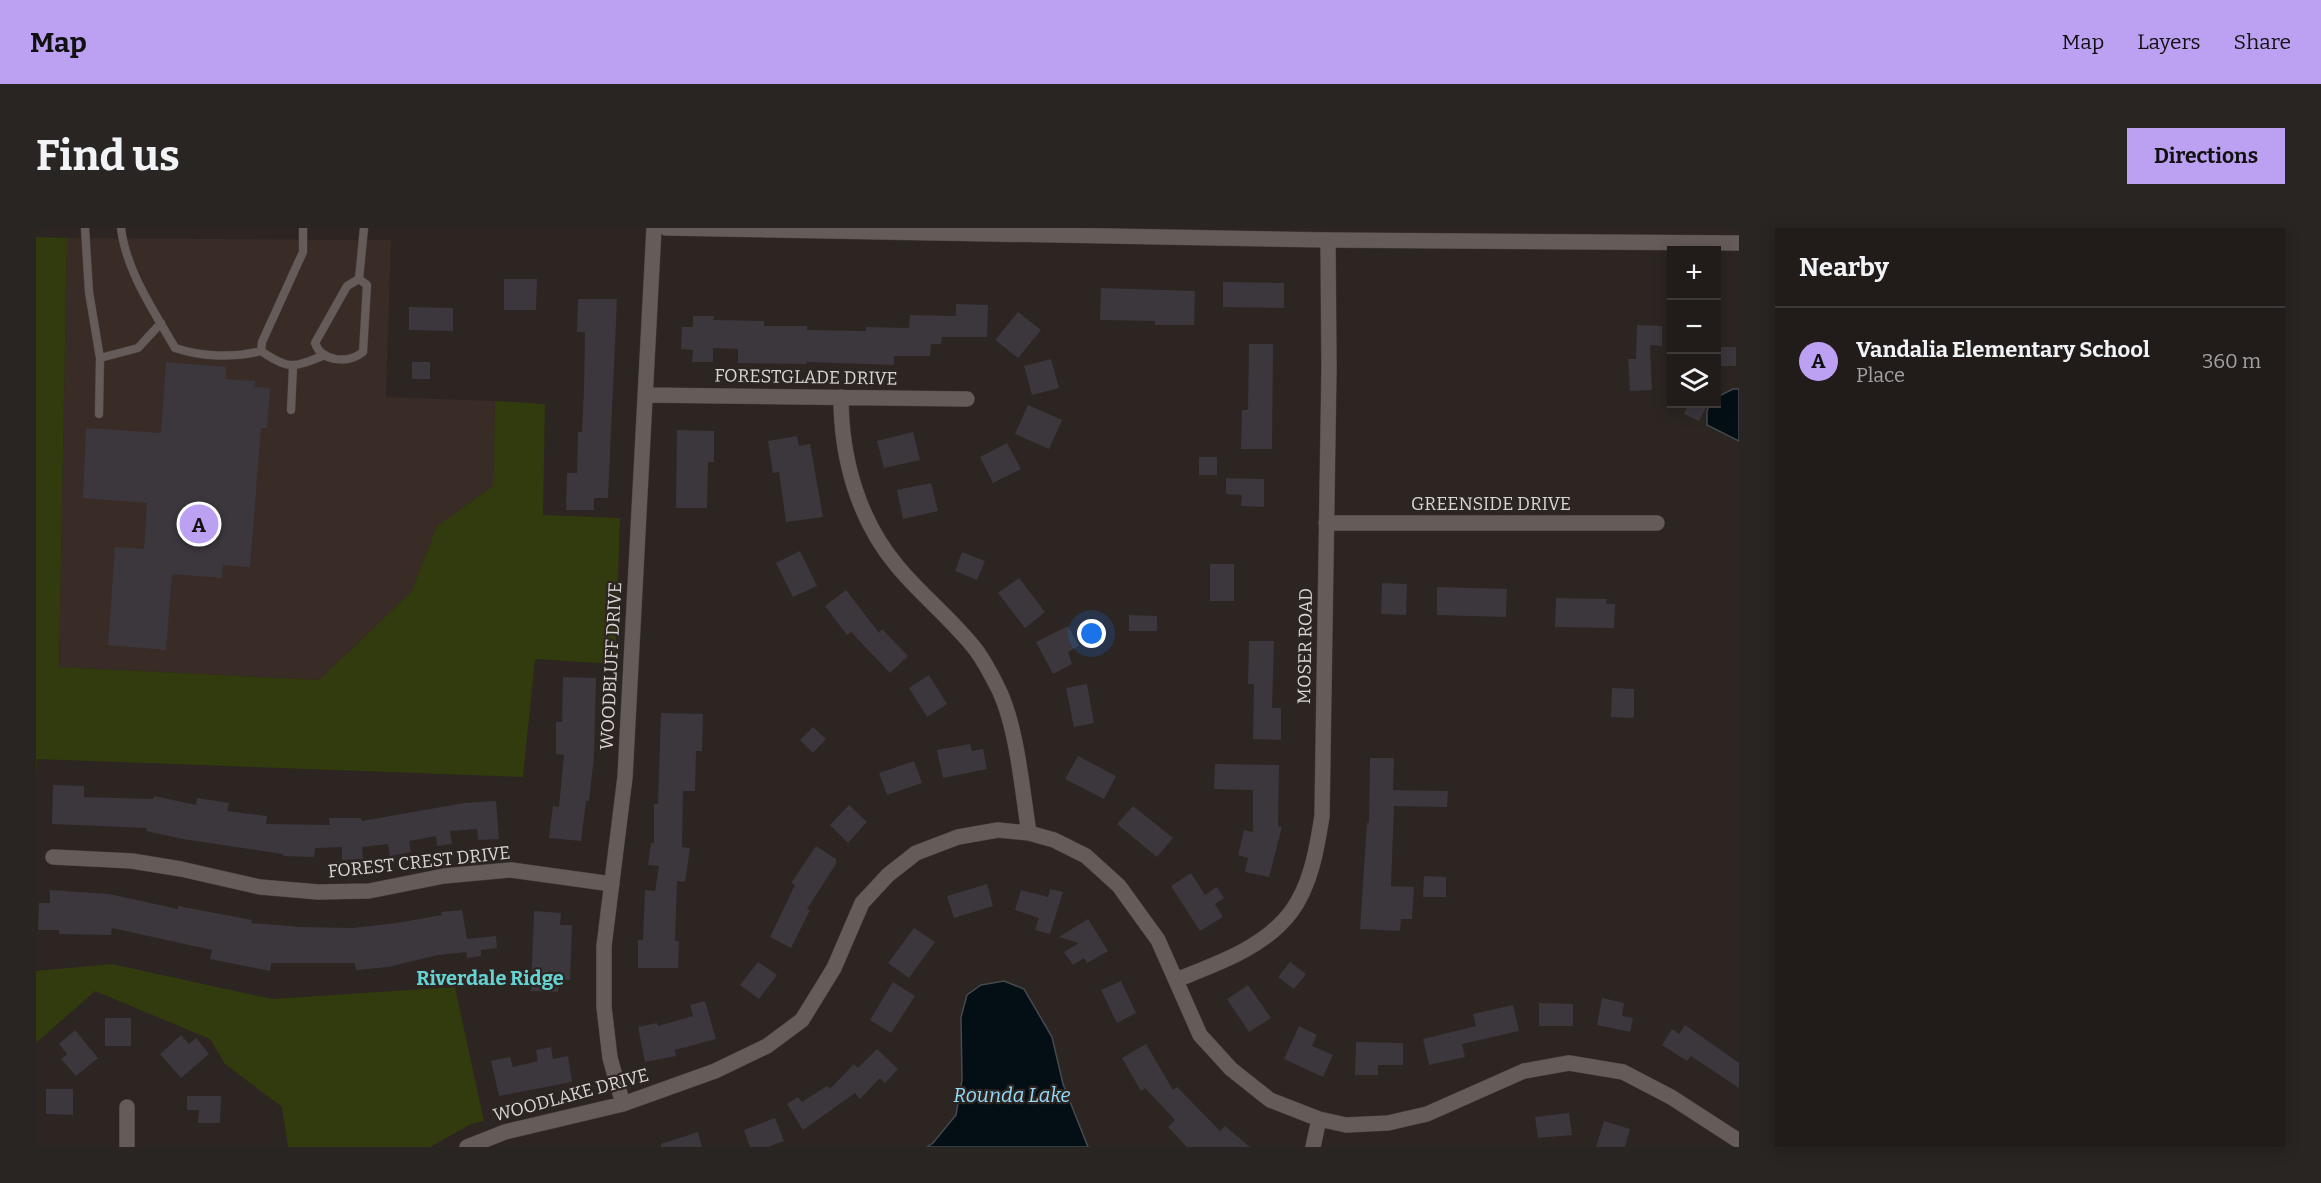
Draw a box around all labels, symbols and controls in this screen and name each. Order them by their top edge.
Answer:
text: Map [30,26,87,59]
text: Map [2062,29,2104,55]
text: Layers [2137,29,2201,55]
text: Share [2234,29,2291,55]
button: Directions [2127,128,2285,184]
text: Find us [36,131,180,181]
map controls [1667,246,1721,408]
button: + [1667,246,1721,300]
text: Nearby [1799,252,1889,283]
button: − [1667,300,1721,354]
text: Vandalia Elementary School [1856,336,2150,363]
text: A [1811,349,1826,373]
text: 360 m [2202,349,2261,373]
button: layers [1667,354,1721,408]
text: Place [1856,363,1905,387]
street label: FORESTGLADE DRIVE [714,364,898,390]
street label: GREENSIDE DRIVE [1411,493,1571,515]
pin: A [180,502,218,546]
street label: WOODBLUFF DRIVE [596,581,626,751]
street label: MOSER ROAD [1293,588,1317,704]
your location [1077,619,1106,648]
street label: FOREST CREST DRIVE [327,841,511,883]
district label: Riverdale Ridge [416,966,564,990]
street label: WOODLAKE DRIVE [491,1064,651,1126]
water label: Rounda Lake [953,1083,1071,1107]

